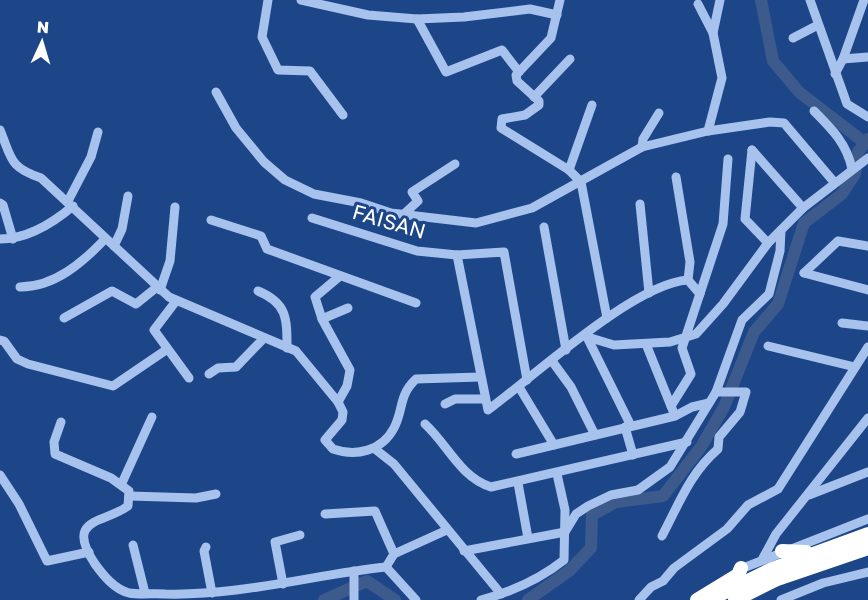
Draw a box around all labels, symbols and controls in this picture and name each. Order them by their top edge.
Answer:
north arrow [12,12,72,72]
text: N [36,17,50,37]
street label: FAISAN [350,198,429,244]

